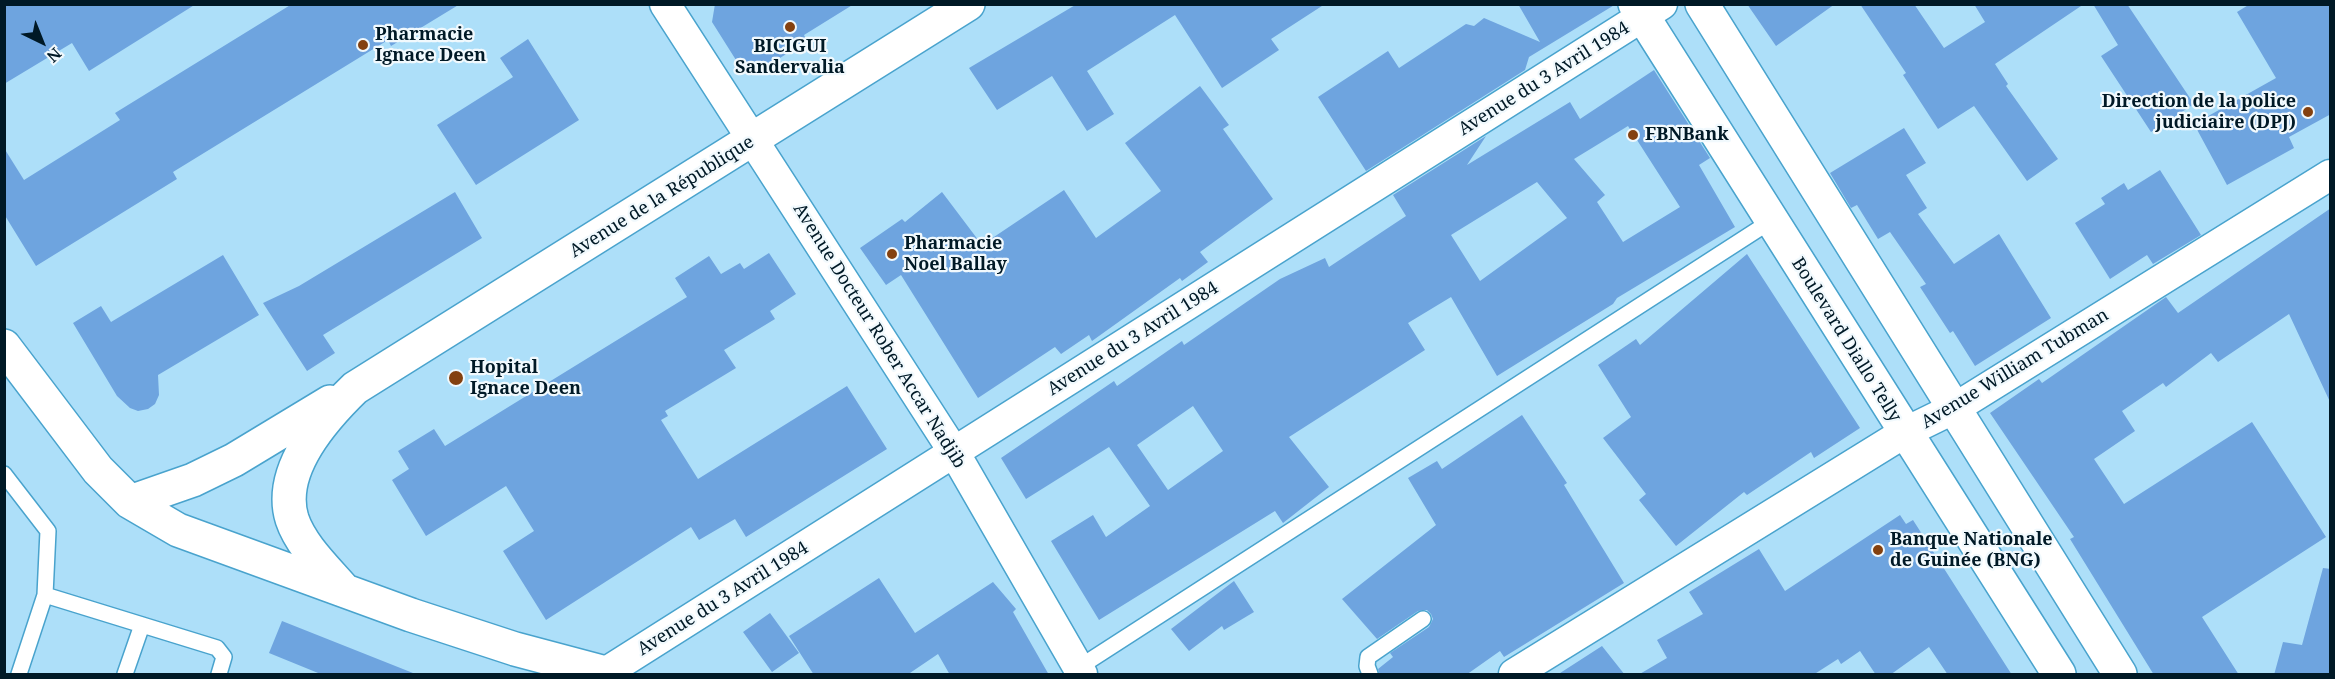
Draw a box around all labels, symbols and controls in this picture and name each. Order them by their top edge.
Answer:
north arrow [12,12,72,72]
street label: Avenue du 3 Avril 1984 [1454,17,1634,141]
marker: BICIGUI Sandervalia [783,20,797,34]
place label: Pharmacie Ignace Deen [375,24,486,66]
place label: BICIGUI Sandervalia [735,36,845,78]
marker: Pharmacie Ignace Deen [356,38,370,52]
text: N [42,43,66,68]
place label: Direction de la police judiciaire (DPJ) [2102,91,2296,134]
marker: Direction de la police judiciaire (DPJ) [2301,105,2315,119]
place label: FBNBank [1645,124,1729,146]
marker: FBNBank [1626,128,1640,142]
street label: Avenue de la République [566,131,758,263]
street label: Avenue Docteur Rober Accar Nadjib [788,200,970,472]
place label: Pharmacie Noel Ballay [904,233,1007,276]
marker: Pharmacie Noel Ballay [885,247,899,261]
street label: Boulevard Diallo Telly [1787,254,1905,426]
street label: Avenue du 3 Avril 1984 [1043,277,1223,401]
street label: Avenue William Tubman [1917,304,2113,434]
place label: Hopital Ignace Deen [470,357,581,400]
marker: Hopital Ignace Deen [447,369,465,387]
place label: Banque Nationale de Guinée (BNG) [1890,529,2053,572]
street label: Avenue du 3 Avril 1984 [633,537,813,661]
marker: Banque Nationale de Guinée (BNG) [1871,543,1885,557]

